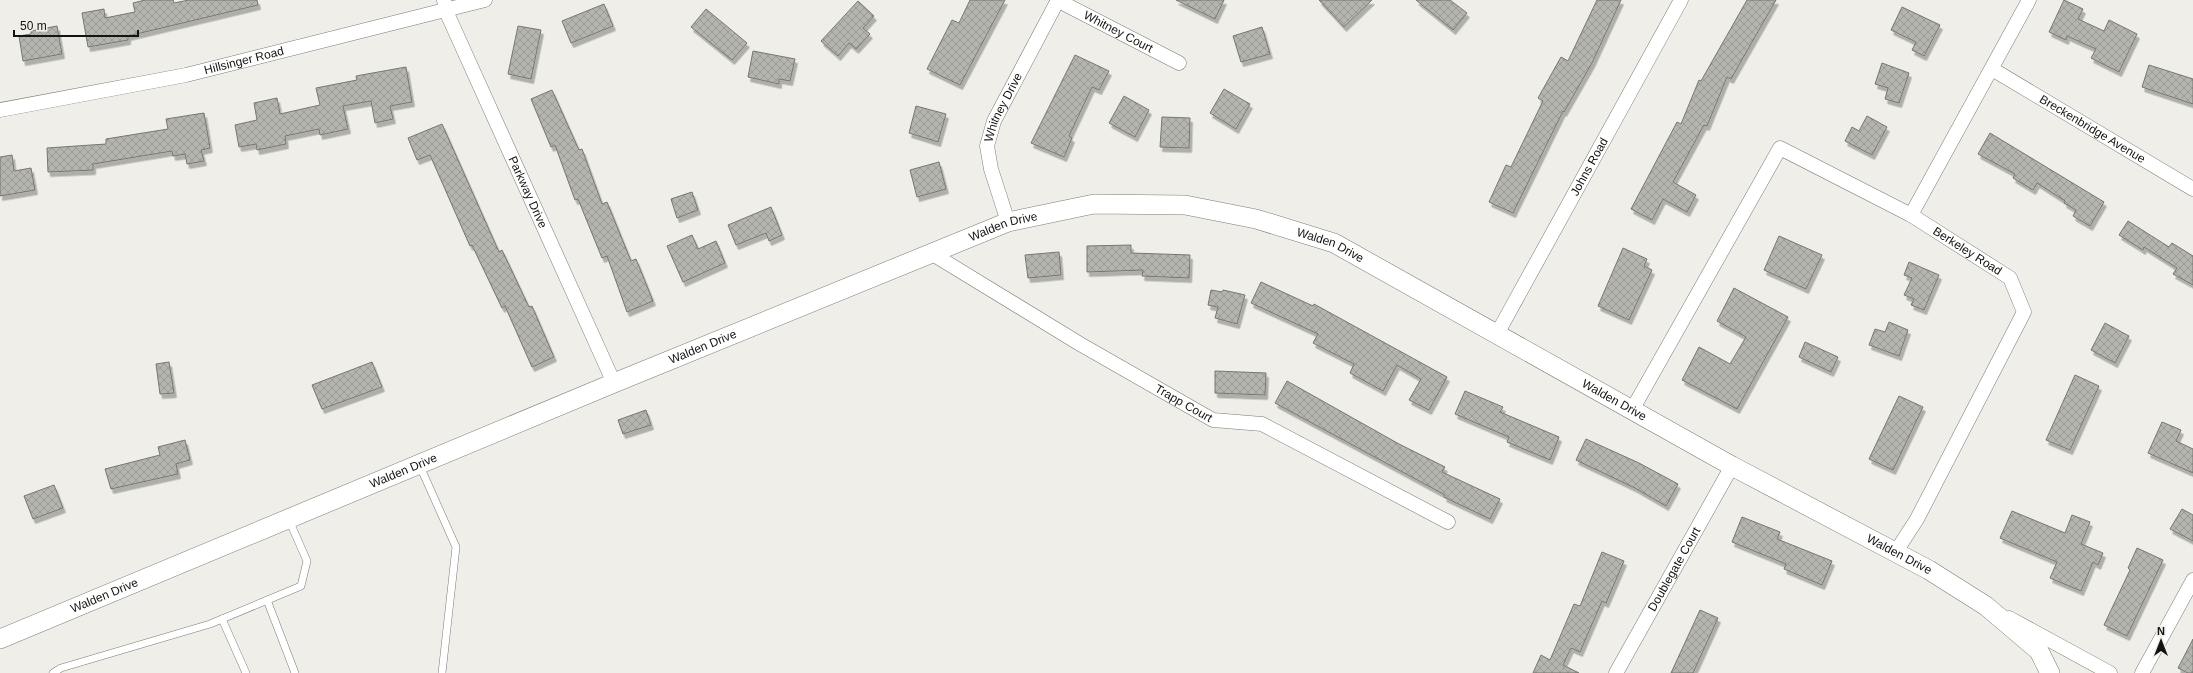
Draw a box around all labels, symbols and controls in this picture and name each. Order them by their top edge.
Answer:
street label: Whitney Court [1081,8,1156,56]
scale bar [14,12,138,38]
text: 50 m [20,19,47,33]
street label: Hillsinger Road [203,44,285,77]
street label: Whitney Drive [982,70,1025,143]
street label: Breckenbridge Avenue [2037,92,2148,166]
street label: Johns Road [1568,135,1611,198]
street label: Parkway Drive [506,154,550,231]
street label: Walden Drive [967,209,1039,244]
street label: Berkeley Road [1930,224,2004,278]
street label: Walden Drive [1295,225,1367,265]
street label: Walden Drive [667,327,739,367]
street label: Walden Drive [1580,376,1649,424]
street label: Trapp Court [1153,381,1215,425]
street label: Walden Drive [368,450,439,491]
street label: Doublegate Court [1645,524,1704,614]
street label: Walden Drive [1864,531,1934,577]
street label: Walden Drive [69,575,140,616]
north arrow [2141,621,2181,661]
text: N [2157,625,2165,637]

